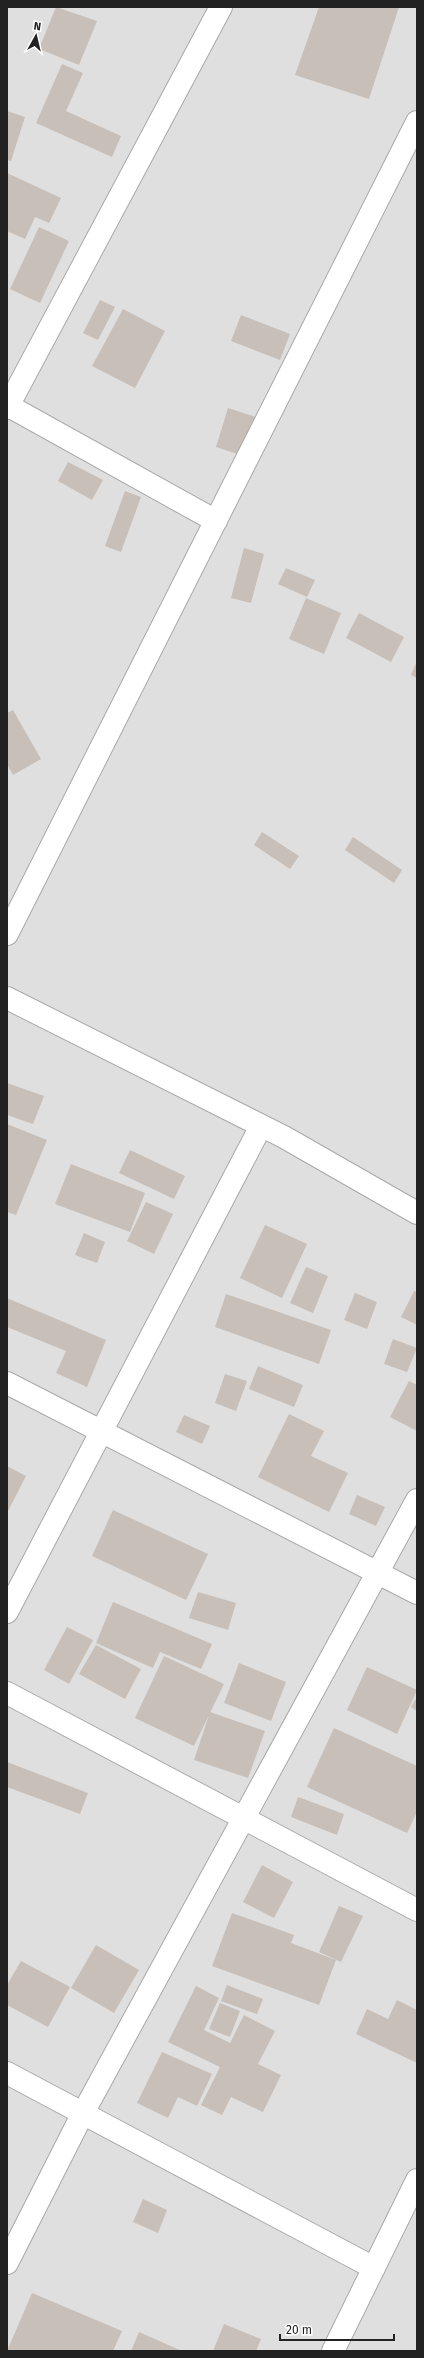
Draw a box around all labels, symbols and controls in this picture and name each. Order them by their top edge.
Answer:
north arrow [16,16,56,56]
text: N [33,20,42,34]
scale bar [280,2316,394,2342]
text: 20 m [286,2323,312,2337]

